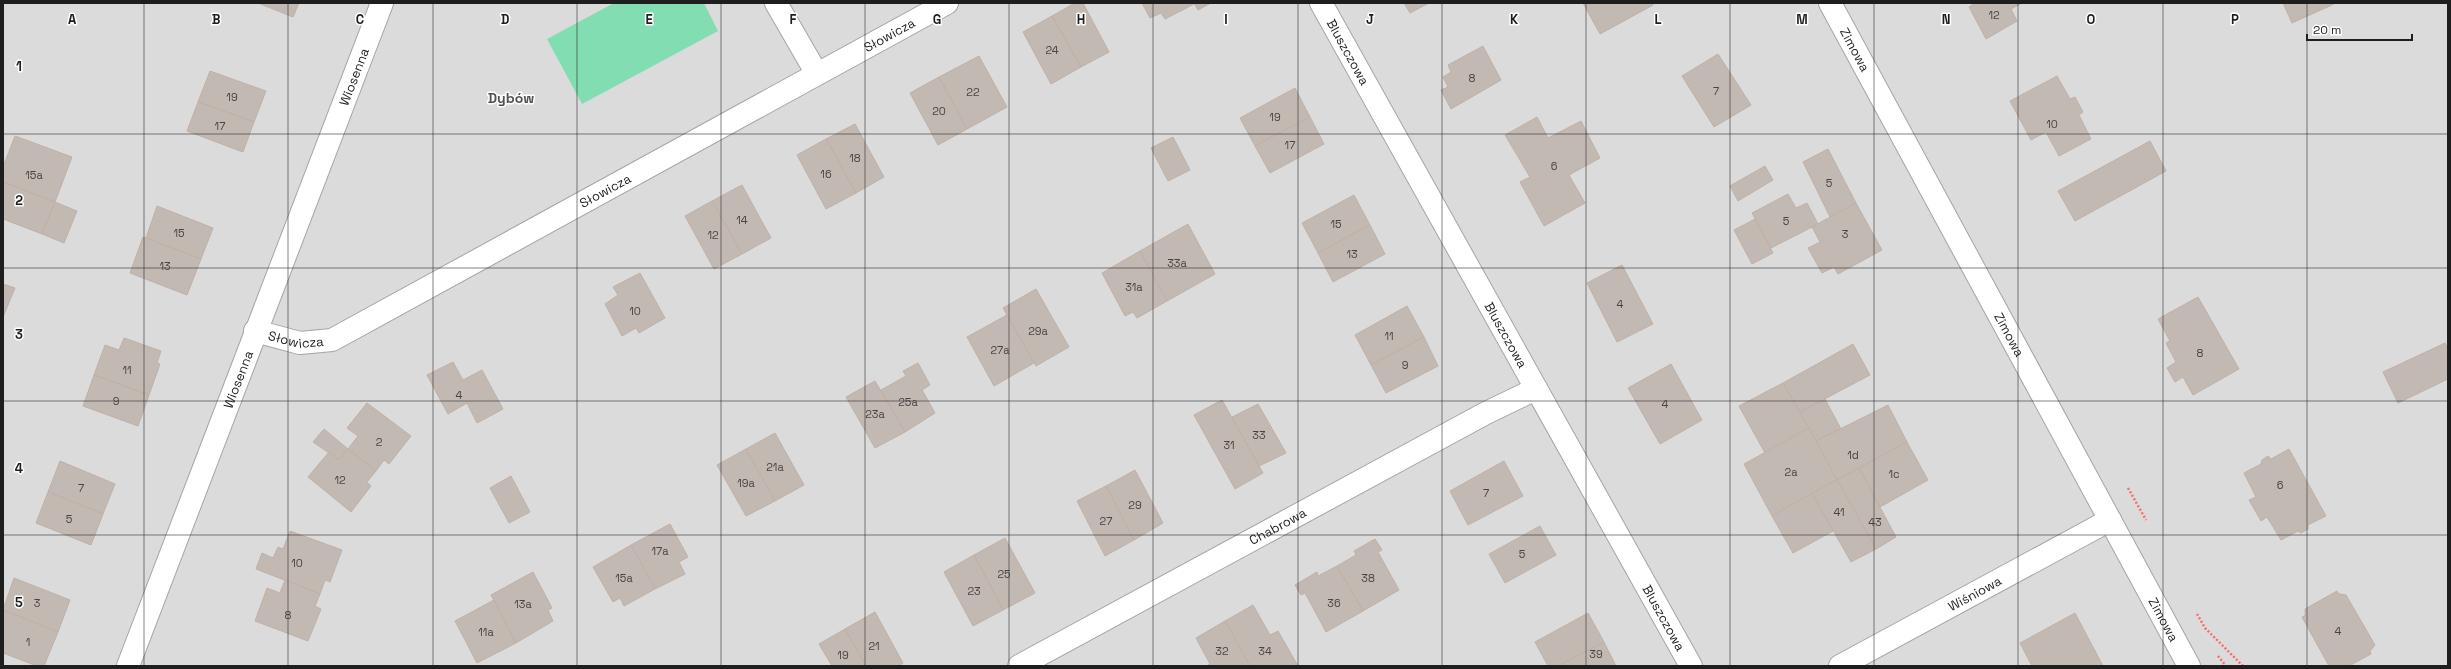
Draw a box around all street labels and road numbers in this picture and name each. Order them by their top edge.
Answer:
street label: Słowicza [860,14,918,56]
street label: Bluszczowa [1323,16,1374,88]
street label: Zimowa [1836,25,1874,75]
street label: Wiosenna [335,45,373,108]
street label: Słowicza [576,169,634,211]
street label: Bluszczowa [1481,299,1532,371]
street label: Zimowa [1991,310,2029,360]
street label: Słowicza [266,326,325,352]
street label: Wiosenna [219,347,257,411]
street label: Chabrowa [1246,503,1310,548]
street label: Wiśniowa [1945,572,2005,615]
street label: Bluszczowa [1639,582,1690,654]
street label: Zimowa [2145,594,2183,645]

